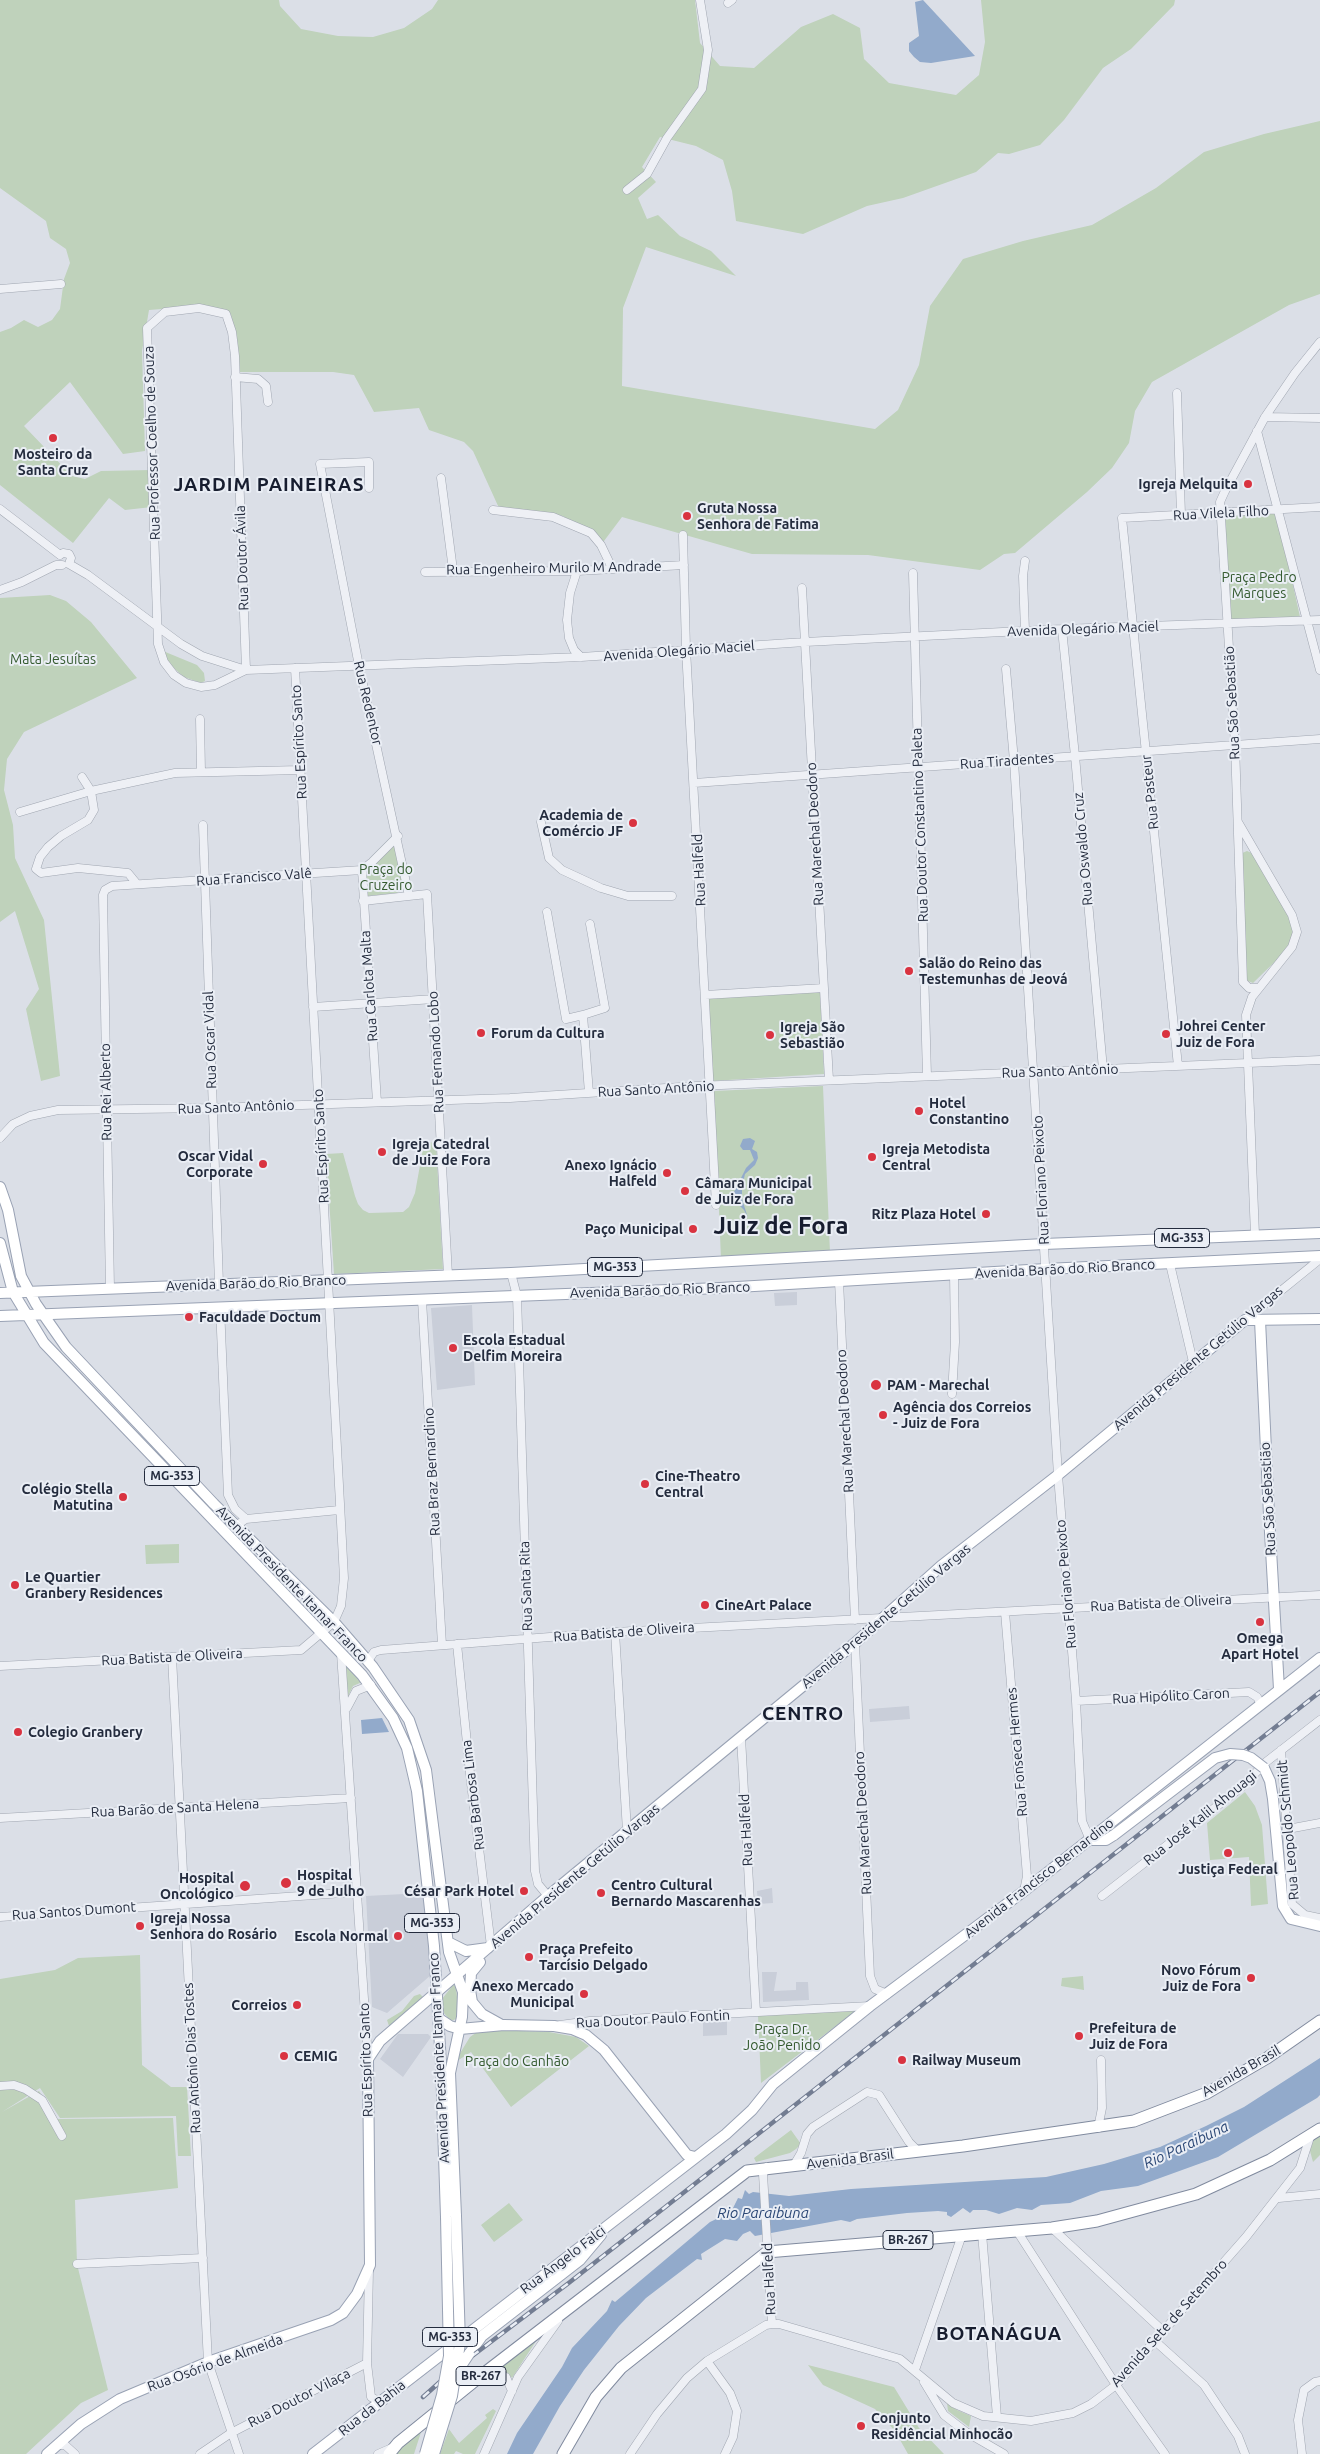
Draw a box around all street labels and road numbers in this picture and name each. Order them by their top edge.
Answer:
street label: Rua Professor Coelho de Souza [140,345,164,541]
street label: Rua Vilela Filho [1173,502,1269,524]
street label: Rua Doutor Ávila [232,505,252,611]
street label: Rua Engenheiro Murilo M Andrade [446,558,662,578]
street label: Avenida Olegário Maciel [1007,618,1159,640]
street label: Avenida Olegário Maciel [603,637,755,665]
street label: Rua São Sebastião [1221,646,1243,760]
street label: Rua Redentor [350,659,386,747]
street label: Rua Espírito Santo [288,684,310,800]
street label: Rua Doutor Constantino Paleta [908,727,932,923]
street label: Rua Tiradentes [959,749,1055,773]
street label: Rua Pasteur [1138,754,1162,830]
street label: Rua Marechal Deodoro [803,762,827,906]
street label: Rua Oswaldo Cruz [1070,792,1096,906]
street label: Rua Halfeld [689,833,709,907]
street label: Rua Francisco Valê [196,865,312,889]
street label: Rua Carlota Malta [357,930,381,1042]
street label: Rua Oscar Vidal [200,991,220,1089]
street label: Rua Fernando Lobo [424,991,448,1113]
street label: Rua Rei Alberto [97,1043,115,1141]
street label: Rua Santo Antônio [1001,1061,1119,1081]
street label: Rua Santo Antônio [597,1078,715,1100]
street label: Rua Espírito Santo [310,1088,332,1204]
street label: Rua Santo Antônio [177,1097,295,1117]
street label: Rua Floriano Peixoto [1029,1115,1053,1245]
road number: MG-353 [1154,1228,1210,1248]
street label: Avenida Barão do Rio Branco [974,1256,1156,1282]
road number: MG-353 [588,1258,642,1276]
street label: Avenida Barão do Rio Branco [165,1271,347,1295]
street label: Avenida Barão do Rio Branco [569,1278,751,1302]
street label: Avenida Presidente Getúlio Vargas [1110,1282,1286,1434]
street label: Rua Marechal Deodoro [833,1349,857,1493]
street label: Rua Braz Bernardino [420,1407,444,1537]
street label: Rua São Sebastião [1257,1442,1279,1556]
road number: MG-353 [144,1466,200,1485]
street label: Avenida Presidente Itamar Franco [213,1502,371,1666]
street label: Rua Floriano Peixoto [1052,1519,1080,1649]
street label: Avenida Presidente Getúlio Vargas [798,1540,974,1692]
street label: Rua Santa Rita [516,1541,536,1631]
street label: Rua Batista de Oliveira [1090,1591,1232,1615]
street label: Rua Batista de Oliveira [553,1619,695,1645]
street label: Rua Batista de Oliveira [101,1645,243,1669]
street label: Rua Hipólito Caron [1112,1685,1230,1707]
street label: Rua Fonseca Hermes [1003,1687,1031,1817]
street label: Rua Barbosa Lima [458,1739,488,1851]
street label: Rua Marechal Deodoro [851,1751,875,1895]
street label: Rua Leopoldo Schmidt [1273,1759,1303,1901]
street label: Rua José Kalil Ahouagi [1140,1767,1260,1869]
street label: Rua Halfeld [736,1793,756,1867]
street label: Rua Barão de Santa Helena [90,1795,260,1821]
street label: Avenida Presidente Getúlio Vargas [487,1800,663,1952]
street label: Avenida Francisco Bernardino [961,1814,1117,1942]
street label: Rua Santos Dumont [11,1898,137,1924]
road number: MG-353 [404,1914,460,1932]
street label: Avenida Presidente Itamar Franco [425,1952,453,2164]
street label: Rua Antônio Dias Tostes [180,1982,204,2134]
street label: Rua Espírito Santo [356,2003,376,2117]
street label: Rua Doutor Paulo Fontin [576,2007,730,2031]
street label: Avenida Brasil [1199,2042,1283,2100]
street label: Avenida Brasil [805,2145,895,2173]
street label: Rua Ângelo Falci [517,2222,609,2298]
road number: BR-267 [883,2230,933,2250]
street label: Rua Halfeld [759,2242,779,2316]
street label: Avenida Sete de Setembro [1107,2256,1231,2390]
road number: MG-353 [422,2328,478,2346]
street label: Rua Osório de Almeida [145,2331,285,2395]
street label: Rua Doutor Vilaça [245,2365,353,2431]
road number: BR-267 [456,2366,506,2386]
street label: Rua da Bahia [335,2377,409,2439]

